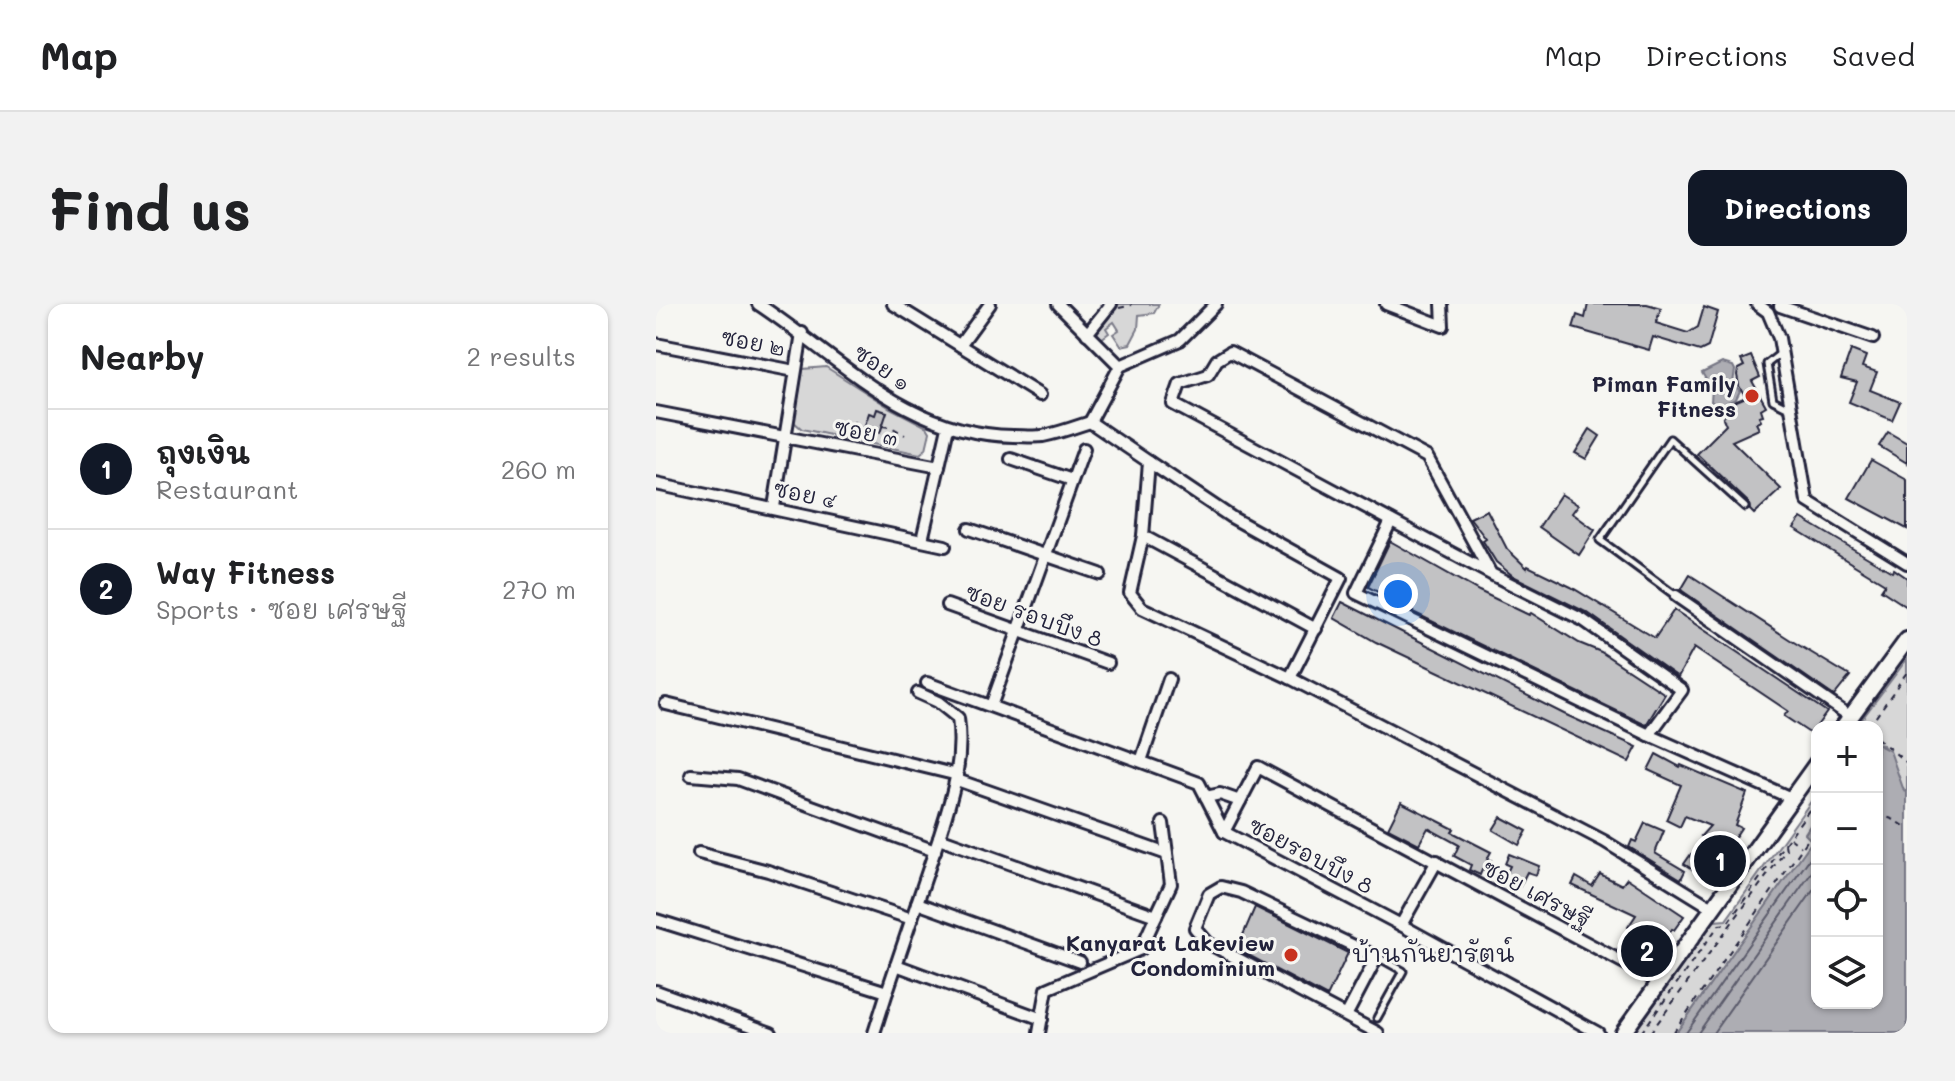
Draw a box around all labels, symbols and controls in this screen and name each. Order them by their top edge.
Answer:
text: Map [40,30,118,80]
text: Map [1545,37,1602,73]
text: Directions [1646,37,1788,73]
text: Saved [1832,37,1915,73]
button: Directions [1688,170,1907,246]
text: Find us [48,172,251,245]
street label: ซอย ๒ [719,322,787,362]
text: Nearby [80,334,205,379]
street label: ซอย ๑ [848,337,916,397]
text: 2 results [467,339,576,373]
place label: Piman Family Fitness [1592,369,1736,423]
marker: Piman Family Fitness [1743,387,1761,405]
street label: ซอย ๓ [832,412,900,452]
text: ถุงเงิน [156,432,250,472]
text: 1 [100,452,112,486]
text: 260 m [501,452,576,486]
text: Restaurant [156,472,298,506]
street label: ซอย ๔ [771,473,840,515]
text: Way Fitness [156,552,335,592]
text: 2 [99,572,113,606]
text: 270 m [502,572,576,606]
your location [1378,574,1418,614]
street label: ซอย รอบบึง 8 [961,577,1107,653]
text: Sports · ซอย เศรษฐี [156,592,408,626]
map controls [1811,721,1883,1009]
button: + [1811,721,1883,793]
button: − [1811,793,1883,865]
street label: ซอยรอบบึง 8 [1244,810,1378,900]
pin: 1 [1694,831,1746,891]
street label: ซอย เศรษฐี [1477,852,1596,935]
button: locate [1811,865,1883,937]
pin: 2 [1621,921,1673,981]
place label: Kanyarat Lakeview Condominium [1066,928,1275,982]
district label: บ้านกันยารัตน์ [1351,936,1515,968]
button: layers [1811,937,1883,1009]
marker: Kanyarat Lakeview Condominium [1282,946,1300,964]

